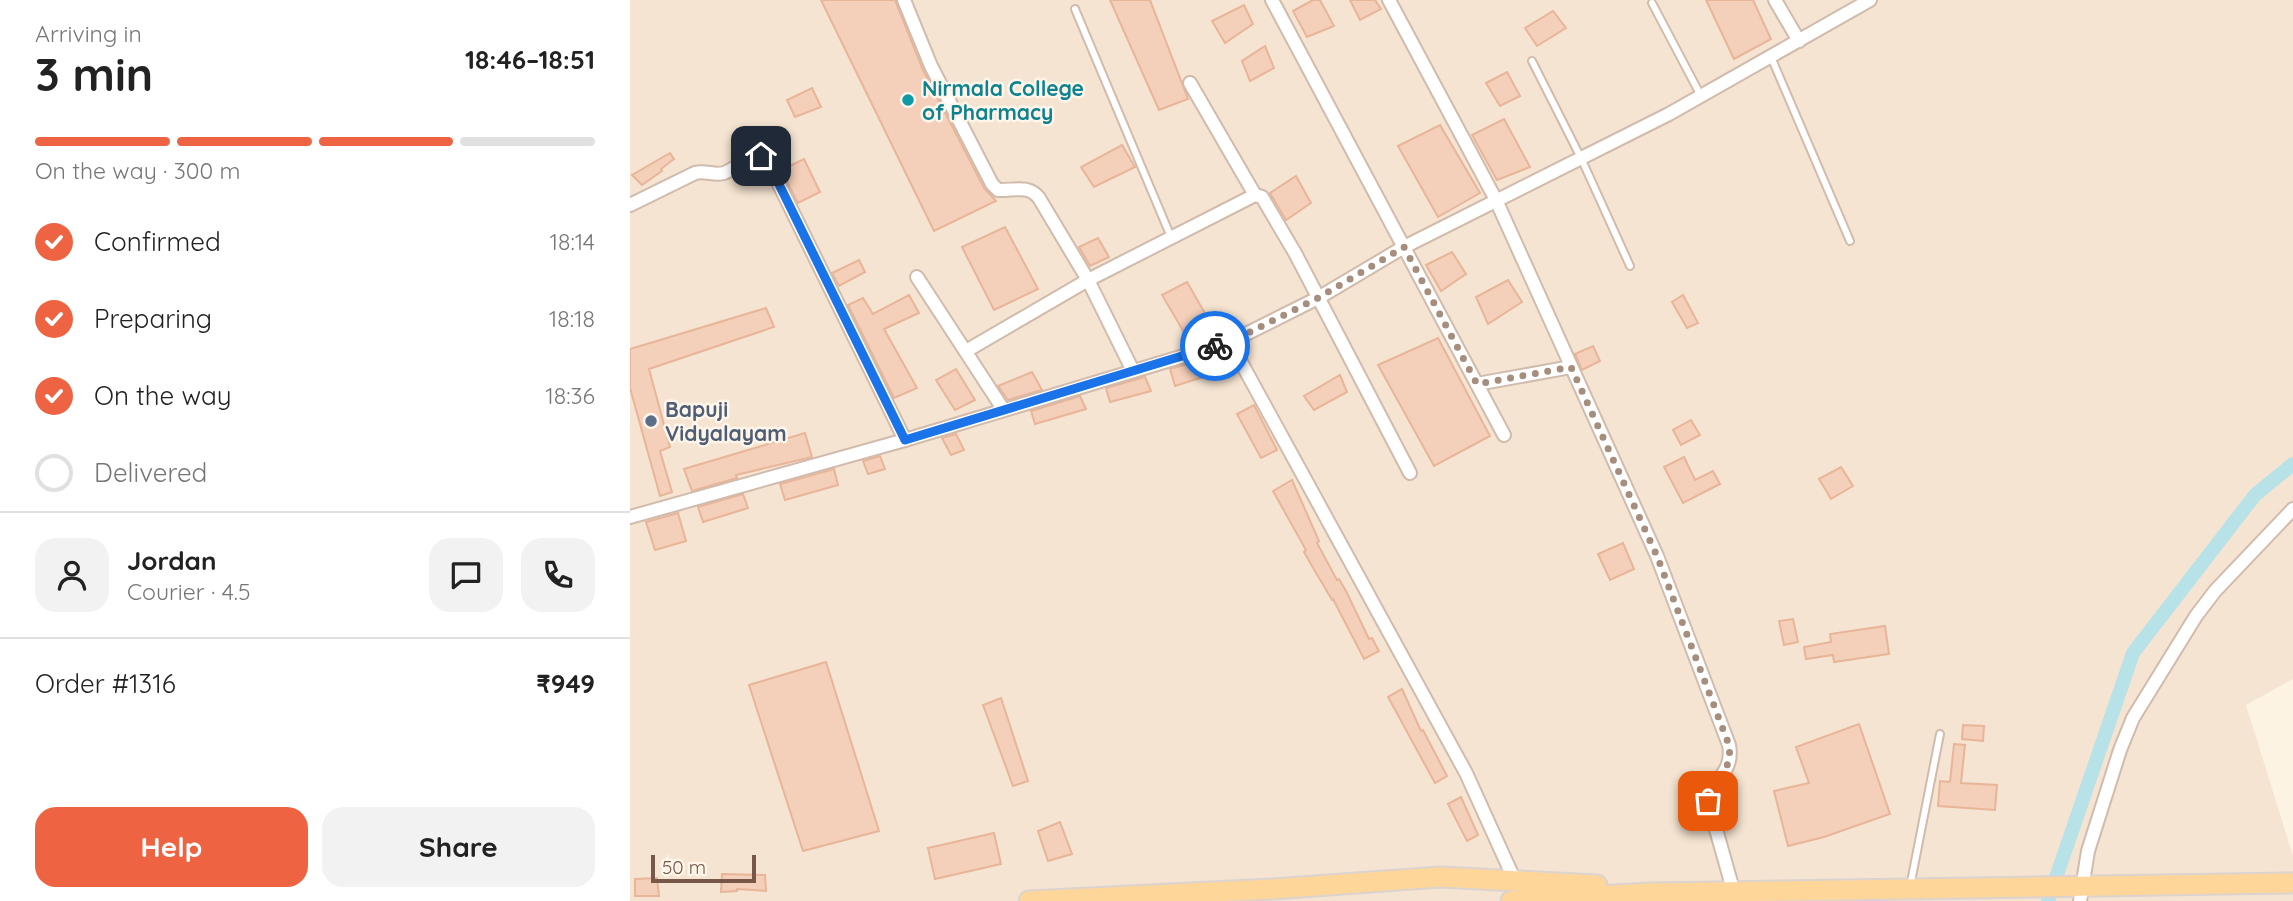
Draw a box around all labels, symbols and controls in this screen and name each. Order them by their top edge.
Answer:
text: Arriving in [35,19,142,48]
text: 18:46–18:51 [465,43,595,76]
text: 3 min [35,45,153,103]
place label: Nirmala College of Pharmacy [922,75,1084,125]
marker: Nirmala College of Pharmacy [900,92,916,108]
pin [731,126,791,186]
icon: home [742,137,780,175]
text: On the way · 300 m [35,156,240,185]
icon: check [35,223,73,261]
text: Confirmed [94,225,221,258]
text: 18:14 [549,227,595,256]
icon: check [35,300,73,338]
text: Preparing [94,302,212,335]
text: 18:18 [549,304,595,333]
courier [1180,311,1250,381]
icon: bike [1196,327,1234,365]
icon: check [35,377,73,415]
text: On the way [94,379,232,412]
text: 18:36 [545,381,595,410]
place label: Bapuji Vidyalayam [665,396,787,446]
marker: Bapuji Vidyalayam [643,413,659,429]
text: Delivered [94,456,207,489]
button: person [35,538,109,612]
button: chat [429,538,503,612]
button: phone [521,538,595,612]
text: Jordan [127,544,216,577]
text: Courier · 4.5 [127,577,251,606]
text: Order #1316 [35,667,176,700]
text: ₹949 [536,667,595,700]
pin [1678,771,1738,831]
icon: bag [1689,782,1727,820]
button: Help [35,807,308,887]
button: Share [322,807,595,887]
scale bar [651,852,756,884]
text: 50 m [662,855,706,879]

